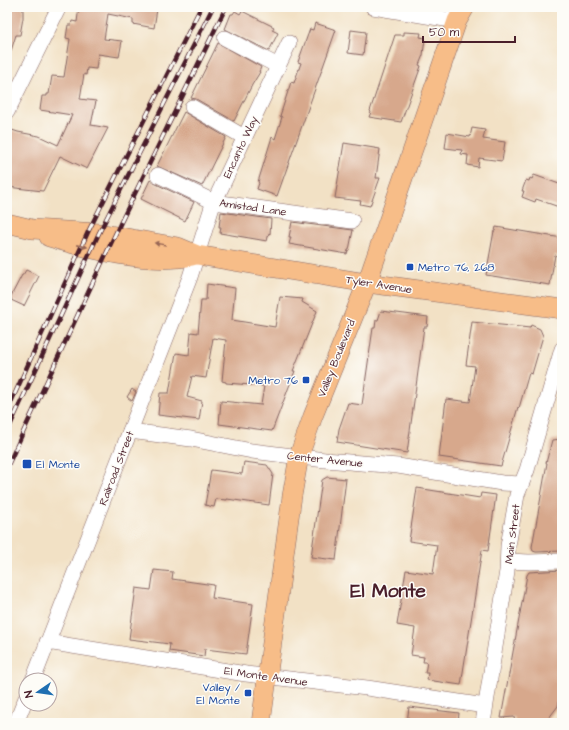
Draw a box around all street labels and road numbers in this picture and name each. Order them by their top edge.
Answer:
street label: Encanto Way [219,114,262,181]
street label: Amistad Lane [218,195,287,220]
street label: Tyler Avenue [345,272,413,298]
street label: Valley Boulevard [314,317,360,400]
street label: Railroad Street [95,428,138,508]
street label: Center Avenue [286,448,363,471]
street label: Main Street [501,503,524,565]
street label: El Monte Avenue [223,663,309,690]

